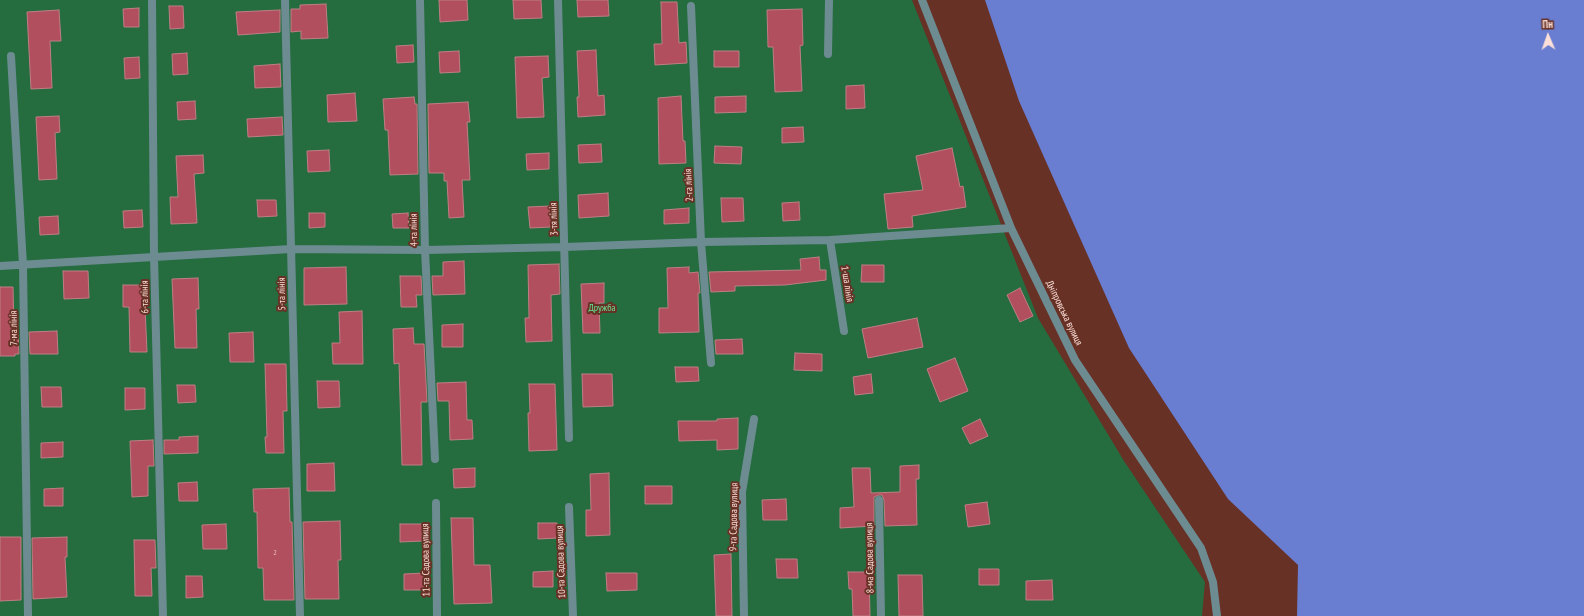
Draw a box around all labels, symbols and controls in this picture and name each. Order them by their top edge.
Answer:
north arrow [1528,16,1568,56]
text: Пн [1542,17,1553,31]
street label: 2-га лінія [682,168,696,202]
street label: 3-тя лінія [547,202,561,236]
street label: 4-та лінія [408,213,420,247]
street label: 1-ша лінія [838,265,856,303]
street label: 5-та лінія [276,277,288,311]
street label: Дніпровська вулиця [1043,279,1085,347]
street label: 6-та лінія [139,280,151,314]
park label: Дружба [588,302,616,314]
street label: 7-ма лінія [8,310,20,346]
street label: 9-та Садова вулиця [727,483,741,551]
street label: 11-та Садова вулиця [419,523,433,597]
street label: 8-ма Садова вулиця [863,523,877,593]
street label: 10-та Садова вулиця [554,525,568,599]
house number: 2 [273,548,277,558]

